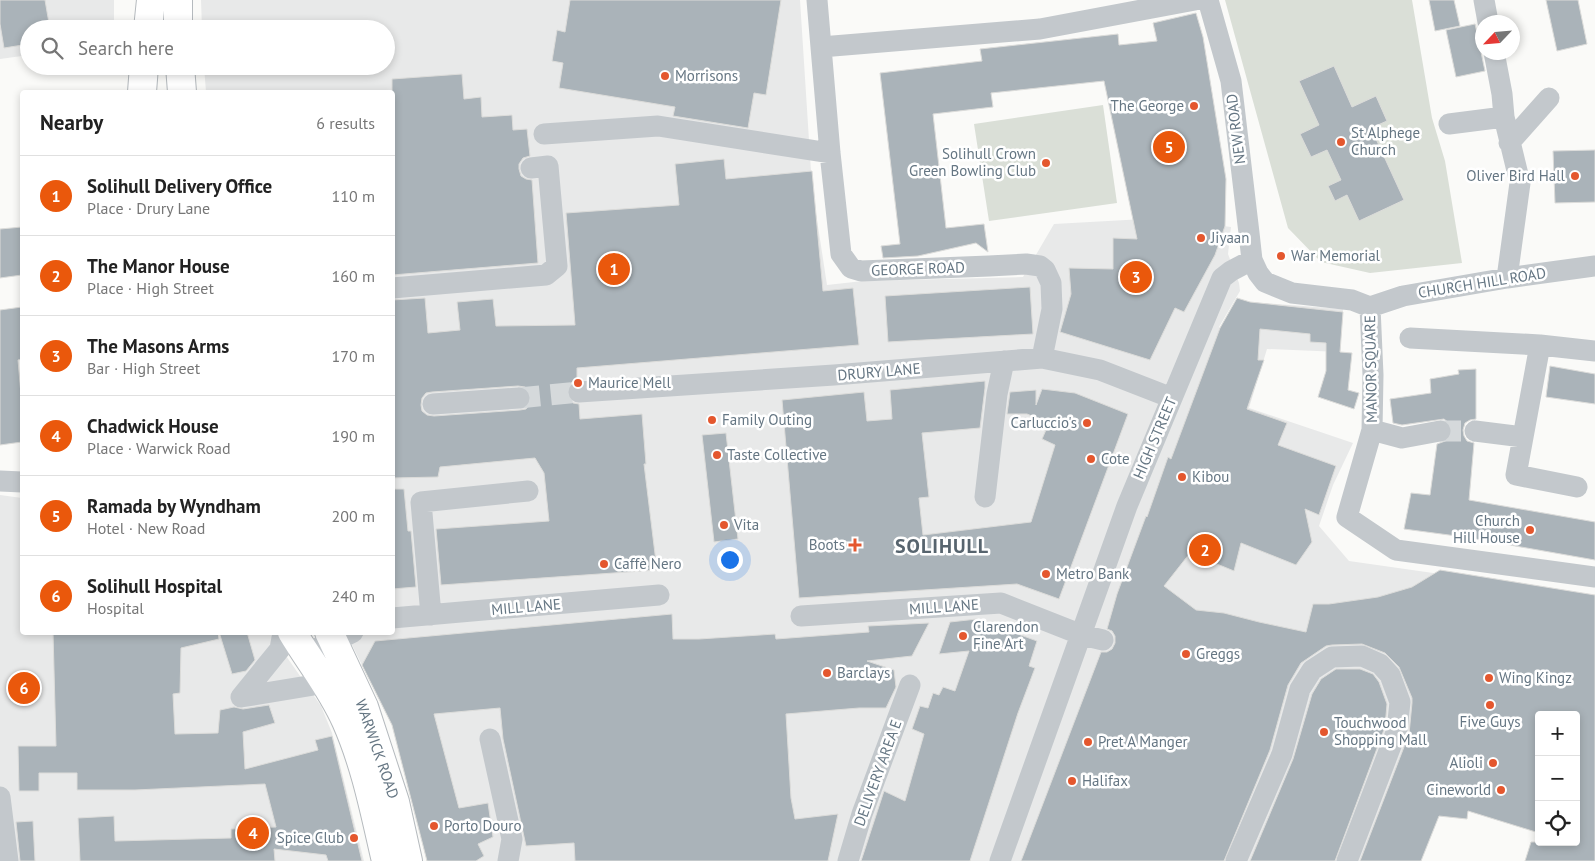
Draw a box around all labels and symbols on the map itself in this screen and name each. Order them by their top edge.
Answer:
north arrow [1475,15,1520,60]
place label: Morrisons [675,66,738,85]
marker: Morrisons [659,70,671,82]
street label: NEW ROAD [1222,93,1249,165]
place label: The George [1110,96,1184,115]
marker: The George [1188,100,1200,112]
place label: St Alphege Church [1351,123,1420,159]
pin: 5 [1153,128,1185,166]
marker: St Alphege Church [1335,136,1347,148]
place label: Solihull Crown Green Bowling Club [909,144,1036,180]
marker: Solihull Crown Green Bowling Club [1040,157,1052,169]
place label: Oliver Bird Hall [1466,166,1566,185]
marker: Oliver Bird Hall [1569,170,1581,182]
place label: Jiyaan [1210,228,1249,247]
marker: Jiyaan [1195,232,1207,244]
place label: War Memorial [1291,246,1381,265]
pin: 1 [598,250,630,288]
marker: War Memorial [1275,250,1287,262]
street label: GEORGE ROAD [871,257,965,280]
pin: 3 [1120,258,1152,296]
street label: CHURCH HILL ROAD [1417,263,1547,302]
street label: MANOR SQUARE [1360,315,1381,423]
street label: DRURY LANE [837,358,921,385]
place label: Maurice Mell [588,373,671,392]
marker: Maurice Mell [572,377,584,389]
street label: HIGH STREET [1129,393,1181,482]
place label: Family Outing [722,410,812,429]
place label: Carluccio's [1011,413,1077,432]
marker: Family Outing [706,414,718,426]
marker: Carluccio's [1081,417,1093,429]
place label: Taste Collective [727,445,827,464]
marker: Taste Collective [711,449,723,461]
place label: Cote [1101,449,1130,468]
marker: Cote [1085,453,1097,465]
place label: Kibou [1192,467,1229,486]
marker: Kibou [1176,471,1188,483]
place label: Church Hill House [1453,511,1520,547]
place label: Vita [733,515,759,534]
marker: Vita [718,519,730,531]
marker: Church Hill House [1524,524,1536,536]
pin: 2 [1189,531,1221,569]
district label: SOLIHULL [895,533,989,559]
place label: Boots [809,535,845,554]
marker: Boots [849,539,861,551]
your location [717,547,743,573]
place label: Caffè Nero [614,554,682,573]
marker: Caffè Nero [598,558,610,570]
place label: Metro Bank [1056,564,1130,583]
marker: Metro Bank [1040,568,1052,580]
street label: MILL LANE [490,594,562,619]
street label: MILL LANE [908,595,979,618]
place label: Clarendon Fine Art [973,617,1039,653]
marker: Clarendon Fine Art [957,630,969,642]
place label: Greggs [1196,644,1240,663]
marker: Greggs [1180,648,1192,660]
place label: Barclays [837,663,890,682]
marker: Barclays [821,667,833,679]
place label: Wing Kingz [1499,668,1572,687]
pin: 6 [8,669,40,707]
marker: Wing Kingz [1483,672,1495,684]
street label: WARWICK ROAD [352,697,403,801]
marker: Five Guys [1484,699,1496,711]
place label: Five Guys [1459,712,1521,731]
place label: Touchwood Shopping Mall [1334,713,1427,749]
street label: DELIVERY AREA E [849,717,906,829]
marker: Touchwood Shopping Mall [1318,726,1330,738]
place label: Pret A Manger [1098,732,1188,751]
marker: Pret A Manger [1082,736,1094,748]
place label: Alioli [1449,753,1483,772]
marker: Alioli [1487,757,1499,769]
place label: Halifax [1082,771,1128,790]
marker: Halifax [1066,775,1078,787]
place label: Cineworld [1426,780,1491,799]
marker: Cineworld [1495,784,1507,796]
pin: 4 [237,814,269,852]
place label: Porto Douro [444,816,521,835]
marker: Porto Douro [428,820,440,832]
place label: Spice Club [277,828,344,847]
marker: Spice Club [348,832,360,844]

